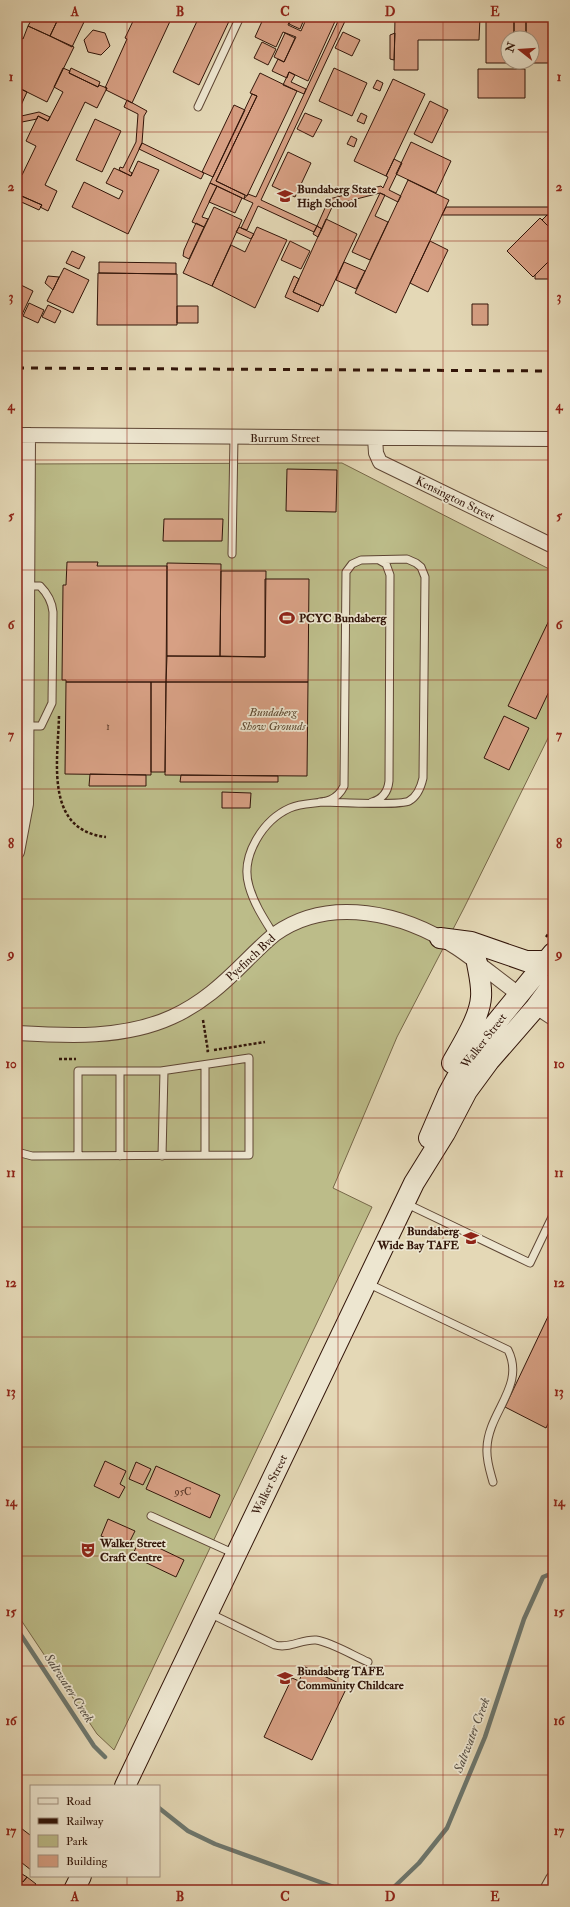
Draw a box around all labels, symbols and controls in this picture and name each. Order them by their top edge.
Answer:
text: A [70,4,80,20]
text: B [176,4,184,20]
text: C [280,4,290,20]
text: D [385,4,396,20]
text: E [490,4,500,20]
north arrow [500,30,540,70]
text: N [503,40,519,55]
text: 1 [9,69,14,85]
text: 1 [557,69,562,85]
text: 2 [8,179,15,195]
text: 2 [556,179,563,195]
place label: Bundaberg State High School [297,182,377,211]
school or university icon: Bundaberg State High School [276,187,294,205]
text: 3 [9,289,14,305]
text: 3 [557,289,562,305]
text: 4 [6,398,15,414]
text: 4 [554,398,563,414]
street label: Burrum Street [250,431,320,446]
street label: Kensington Street [413,473,497,525]
text: 5 [8,508,14,524]
text: 5 [556,508,562,524]
sports icon: PCYC Bundaberg [278,609,296,627]
place label: PCYC Bundaberg [299,611,387,626]
text: 6 [8,617,16,633]
text: 6 [556,617,564,633]
park label: Bundaberg Show Grounds [239,705,306,734]
house number: 1 [106,721,110,733]
text: 7 [8,727,15,743]
text: 7 [556,727,563,743]
text: 8 [8,836,14,852]
text: 8 [556,836,562,852]
street label: Pyefinch Bvd [223,931,279,985]
text: 9 [6,946,15,962]
text: 9 [554,946,563,962]
street label: Walker Street [457,1010,510,1072]
text: 10 [5,1056,17,1072]
text: 10 [553,1056,565,1072]
text: 11 [6,1165,16,1181]
text: 11 [554,1165,564,1181]
place label: Bundaberg Wide Bay TAFE [376,1224,460,1253]
school or university icon: Bundaberg Wide Bay TAFE [462,1229,480,1247]
text: 12 [5,1275,17,1291]
text: 12 [553,1275,565,1291]
text: 13 [6,1384,16,1400]
text: 13 [554,1384,564,1400]
street label: Walker Street [248,1452,291,1519]
house number: 95C [174,1486,191,1498]
text: 14 [5,1494,18,1510]
text: 14 [553,1494,566,1510]
place label: Walker Street Craft Centre [99,1536,166,1565]
theatre icon: Walker Street Craft Centre [79,1541,97,1559]
text: 15 [6,1604,16,1620]
text: 15 [554,1604,564,1620]
water label: Saltwater Creek [40,1650,97,1726]
place label: Bundaberg TAFE Community Childcare [297,1664,405,1693]
school or university icon: Bundaberg TAFE Community Childcare [276,1669,294,1687]
water label: Saltwater Creek [450,1695,494,1776]
text: 16 [5,1713,18,1729]
text: 16 [553,1713,566,1729]
legend [30,1785,160,1877]
text: Road [66,1794,91,1809]
text: Railway [66,1814,104,1829]
text: 17 [6,1823,17,1839]
text: 17 [554,1823,565,1839]
text: Park [66,1834,88,1849]
text: Building [66,1854,109,1869]
text: A [70,1889,80,1905]
text: B [176,1889,184,1905]
text: C [280,1889,290,1905]
text: D [385,1889,396,1905]
text: E [490,1889,500,1905]

